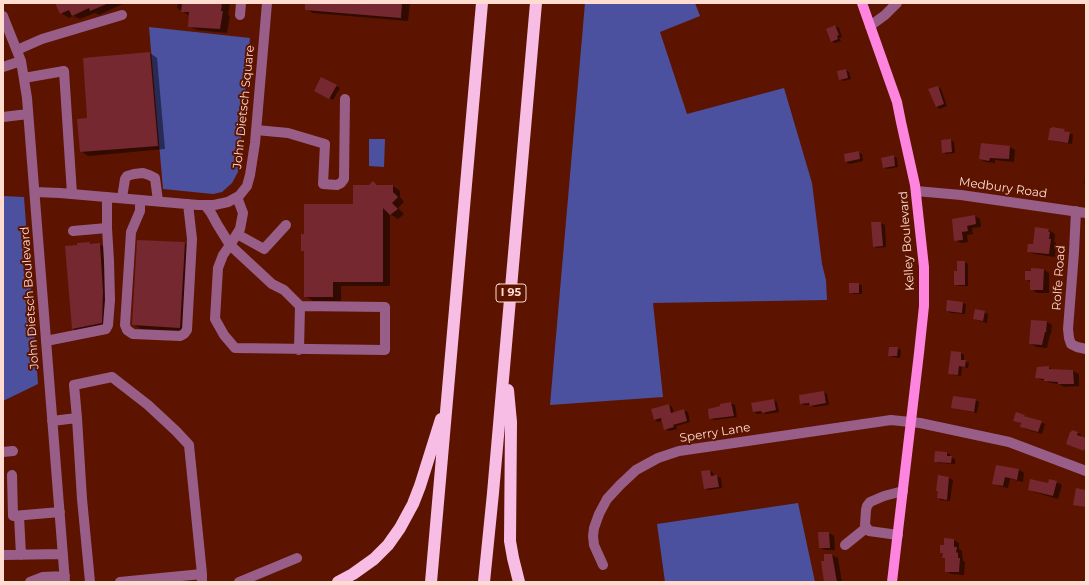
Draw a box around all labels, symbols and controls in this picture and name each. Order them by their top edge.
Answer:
street label: John Dietsch Square [230,44,258,170]
street label: Medbury Road [958,175,1048,201]
street label: Kelley Boulevard [896,191,918,291]
street label: John Dietsch Boulevard [18,226,42,370]
street label: Rolfe Road [1050,245,1068,311]
road number: I 95 [496,284,526,302]
street label: Sperry Lane [679,420,751,446]

